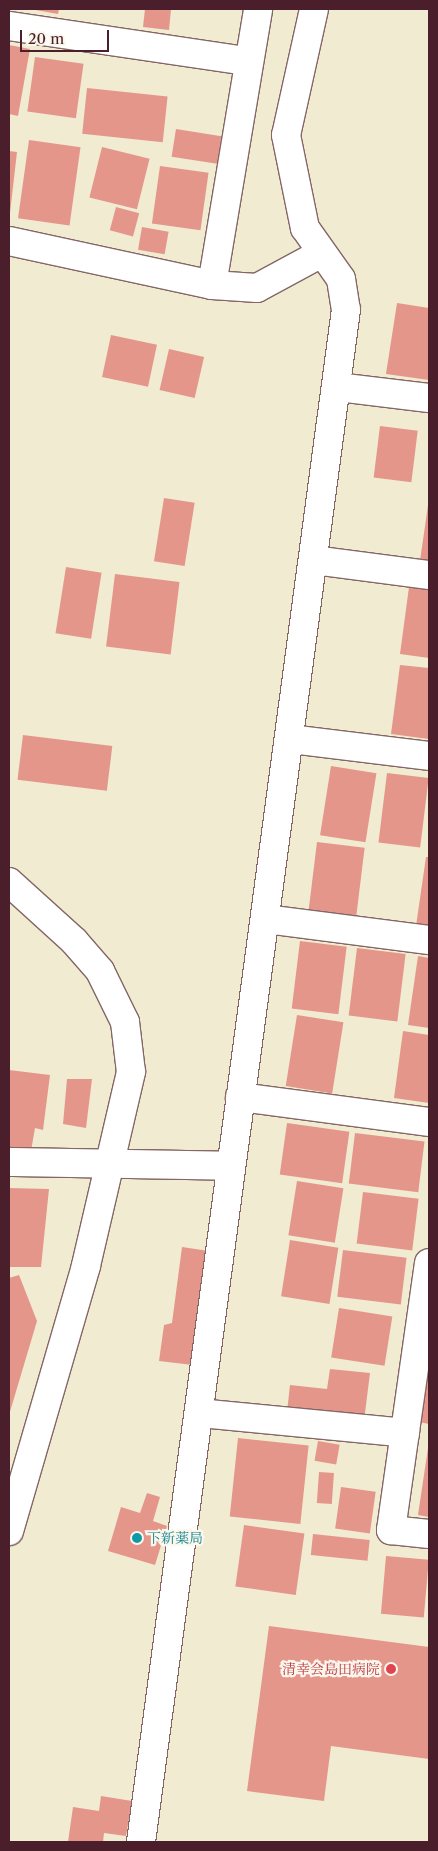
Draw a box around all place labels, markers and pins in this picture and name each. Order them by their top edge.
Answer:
place label: 下新薬局 [147,1530,203,1546]
marker: 下新薬局 [131,1532,143,1544]
place label: 清幸会島田病院 [282,1661,380,1677]
marker: 清幸会島田病院 [384,1662,398,1676]

